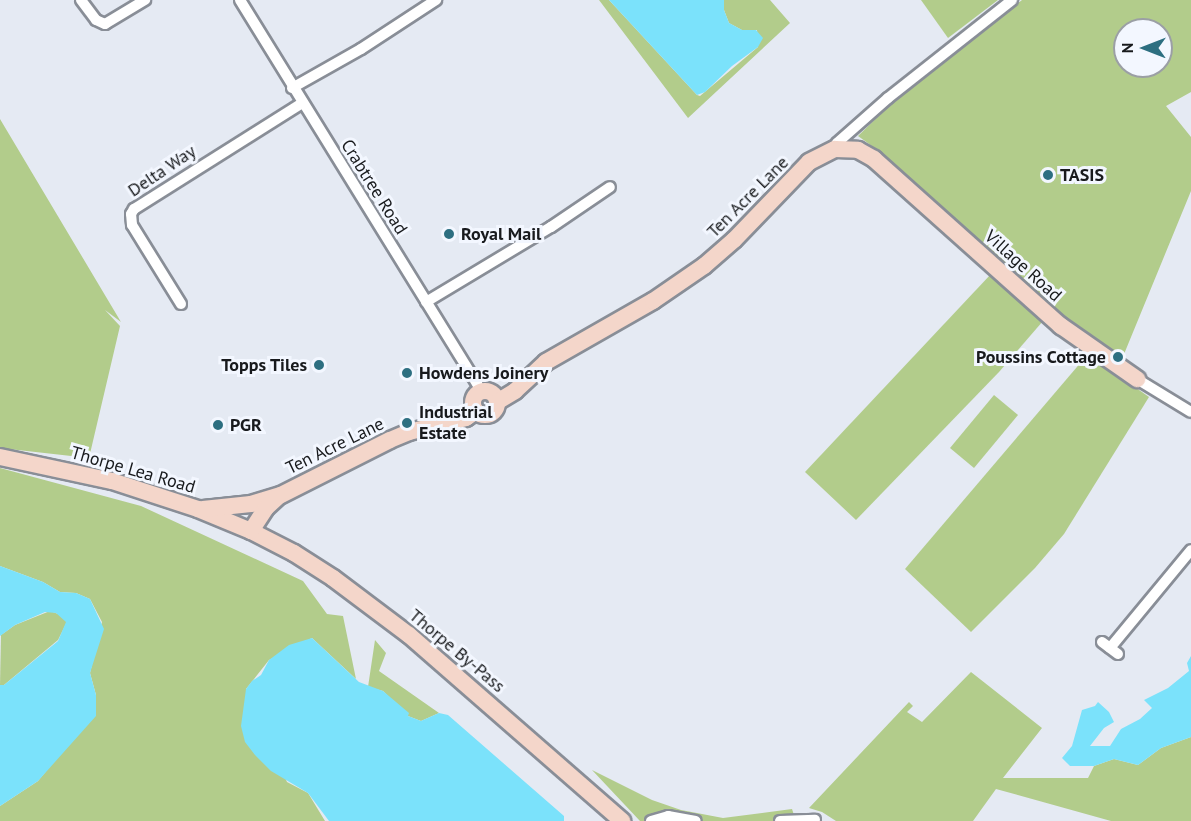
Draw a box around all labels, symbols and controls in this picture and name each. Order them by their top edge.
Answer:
north arrow [1113,18,1173,78]
text: N [1117,43,1137,53]
street label: Crabtree Road [336,135,412,239]
street label: Delta Way [124,140,200,202]
street label: Ten Acre Lane [703,152,793,242]
place label: TASIS [1060,164,1104,186]
marker: TASIS [1041,168,1055,182]
place label: Royal Mail [461,223,541,245]
street label: Village Road [980,226,1066,306]
marker: Royal Mail [442,227,456,241]
place label: Poussins Cottage [976,346,1106,368]
marker: Poussins Cottage [1111,350,1125,364]
place label: Topps Tiles [221,354,307,376]
marker: Topps Tiles [312,358,326,372]
place label: Howdens Joinery [419,362,548,384]
marker: Howdens Joinery [400,366,414,380]
place label: Industrial Estate [419,402,493,444]
street label: Ten Acre Lane [282,413,388,479]
place label: PGR [230,414,262,436]
marker: Industrial Estate [400,416,414,430]
marker: PGR [211,418,225,432]
street label: Thorpe Lea Road [68,442,198,498]
street label: Thorpe By-Pass [405,605,509,697]

